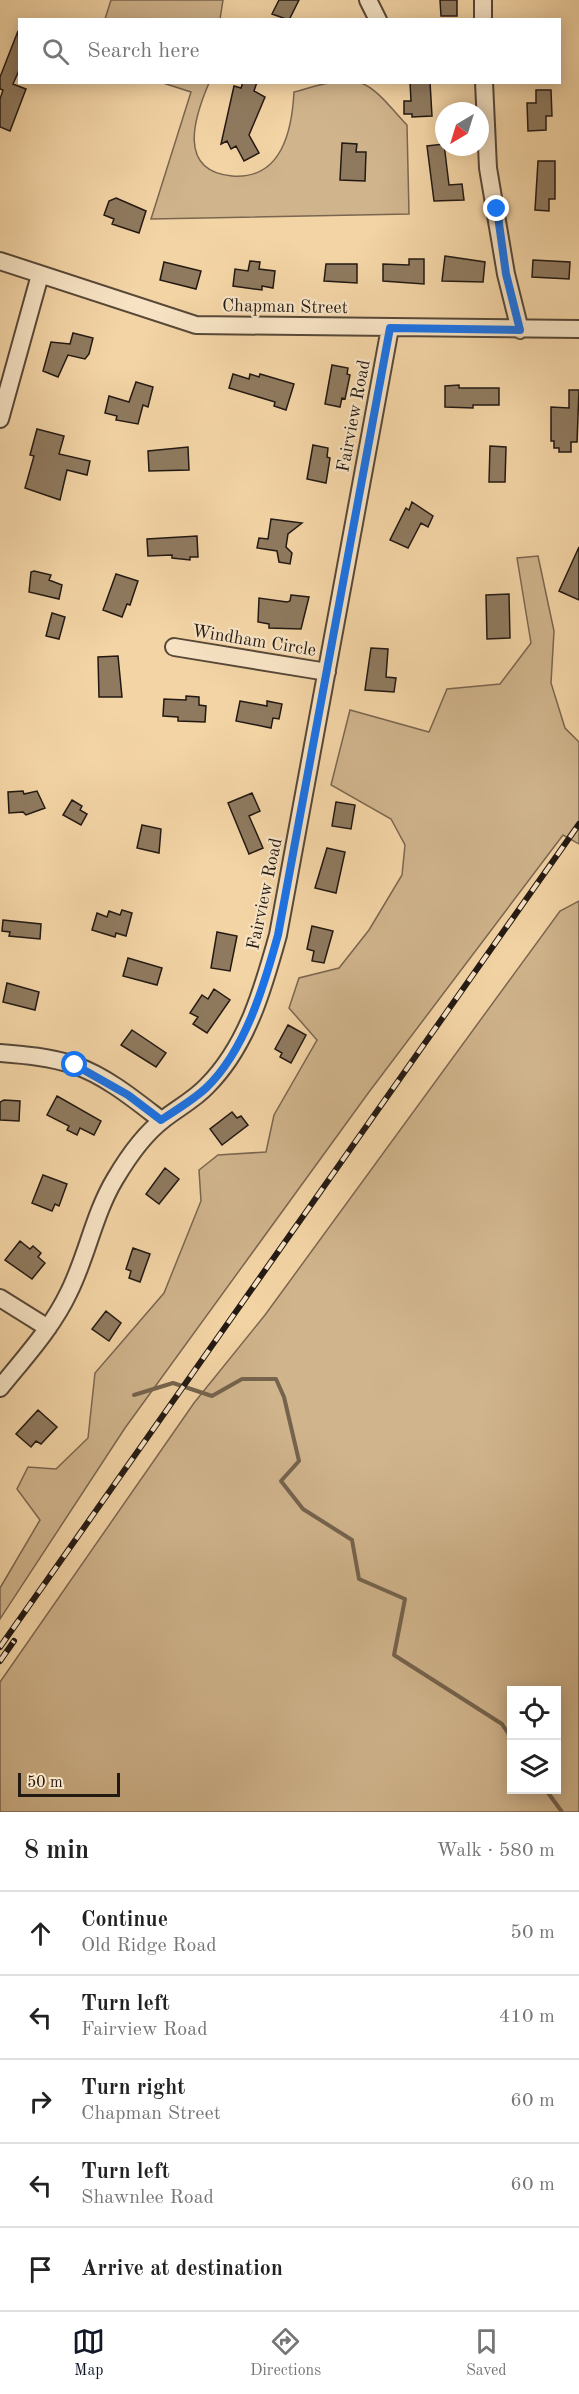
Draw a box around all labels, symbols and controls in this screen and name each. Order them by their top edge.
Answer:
search box [18,18,561,84]
icon: search [39,35,72,68]
text: Search here [87,40,200,62]
north arrow [435,102,489,156]
route end [483,195,509,221]
street label: Chapman Street [222,297,348,317]
street label: Fairview Road [334,358,374,474]
street label: Windham Circle [191,622,317,660]
street label: Fairview Road [244,836,286,952]
route start [61,1051,87,1077]
map controls [507,1686,561,1794]
button: locate [507,1686,561,1740]
button: layers [507,1740,561,1794]
scale bar [18,1770,120,1798]
text: 50 m [27,1775,63,1791]
text: 8 min [24,1838,89,1864]
text: Walk · 580 m [436,1841,555,1861]
text: Continue [81,1909,168,1931]
icon: ahead [24,1917,57,1950]
text: 50 m [510,1923,555,1943]
text: Old Ridge Road [81,1936,217,1956]
text: Turn left [81,1993,170,2015]
icon: left [24,2001,57,2034]
text: 410 m [499,2007,555,2027]
text: Fairview Road [81,2020,208,2040]
text: Turn right [81,2077,185,2099]
icon: right [24,2085,57,2118]
text: 60 m [510,2091,555,2111]
text: Chapman Street [81,2104,221,2124]
text: Turn left [81,2161,170,2183]
icon: left [24,2169,57,2202]
text: 60 m [510,2175,555,2195]
text: Shawnlee Road [81,2188,214,2208]
icon: arrive [24,2253,57,2286]
text: Arrive at destination [81,2258,283,2280]
tab: Map [72,2325,105,2381]
tab: Directions [250,2325,321,2381]
tab: Saved [466,2325,507,2381]

